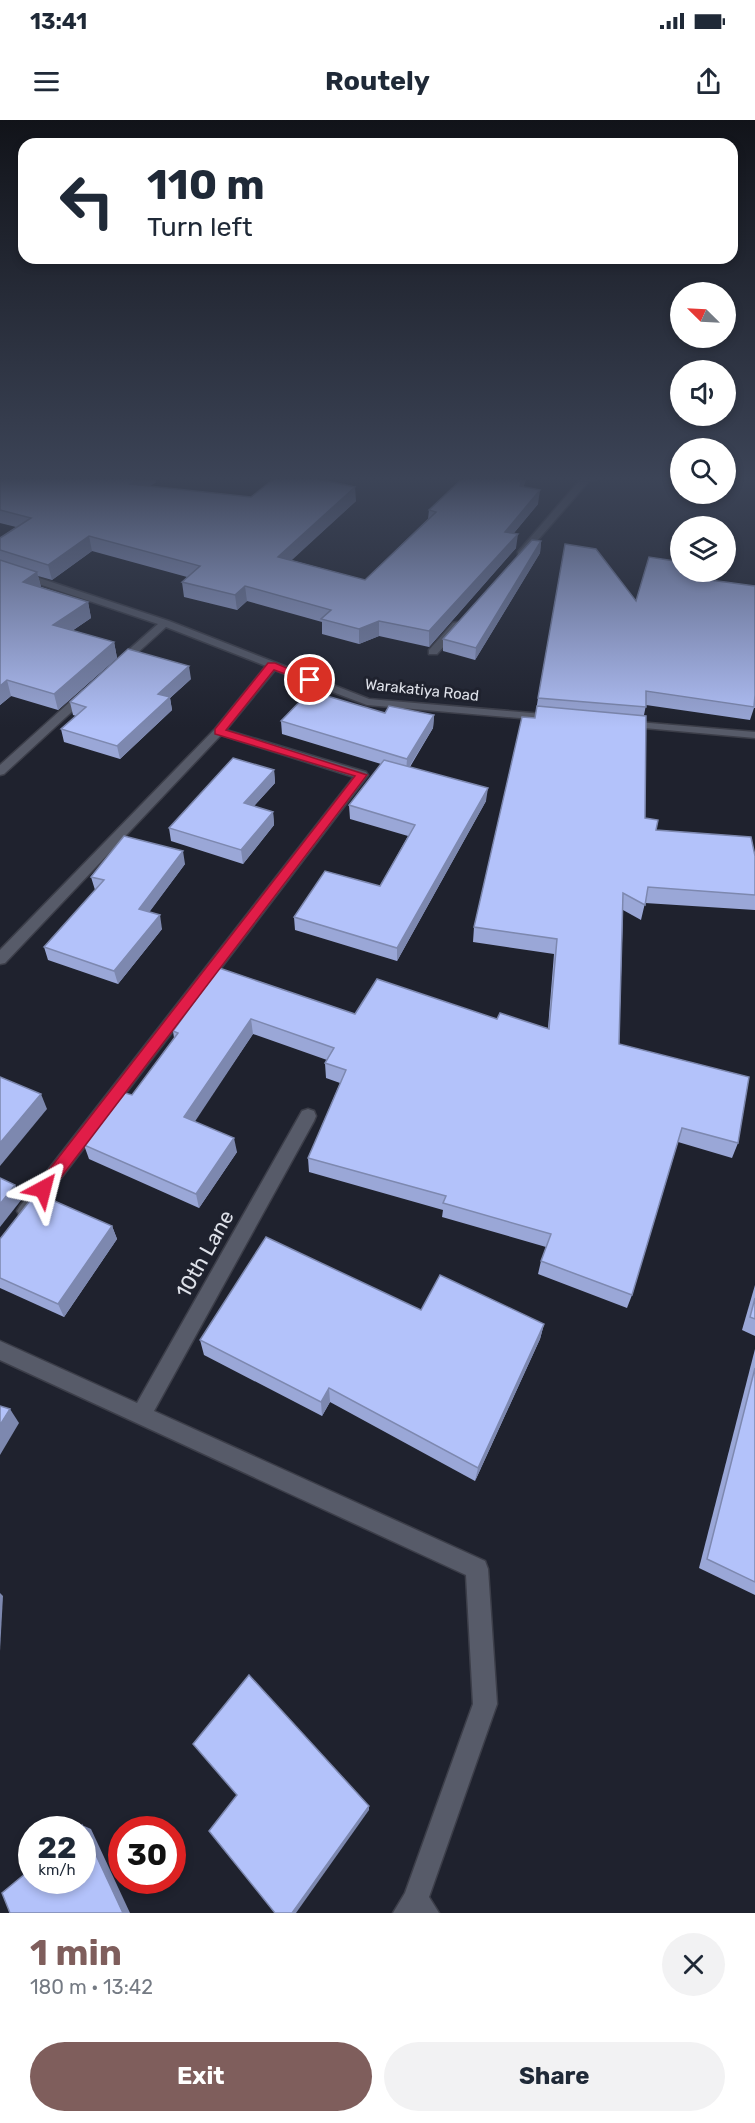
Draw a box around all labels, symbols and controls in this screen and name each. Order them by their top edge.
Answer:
text: 13:41 [30,8,87,35]
icon: menu [30,65,63,98]
text: Routely [325,65,430,97]
icon: share [692,65,725,98]
text: 110 m [147,160,265,210]
icon: left [48,162,126,240]
text: Turn left [147,211,252,243]
north arrow [670,282,736,348]
map controls [670,282,736,582]
button: sound [670,360,736,426]
button: search [670,438,736,504]
button: layers [670,516,736,582]
pin [284,654,335,705]
icon: arrive [293,663,326,696]
street label: Warakatiya Road [364,675,480,705]
position arrow [11,1157,75,1221]
street label: 10th Lane [170,1206,239,1302]
speed limit sign: 30 [108,1816,186,1894]
text: 22 [38,1830,77,1866]
text: km/h [38,1861,76,1879]
text: 1 min [30,1931,122,1974]
button: close [662,1933,725,1996]
text: 180 m · 13:42 [30,1975,153,1999]
button: Exit [30,2042,372,2111]
button: Share [384,2042,725,2111]

